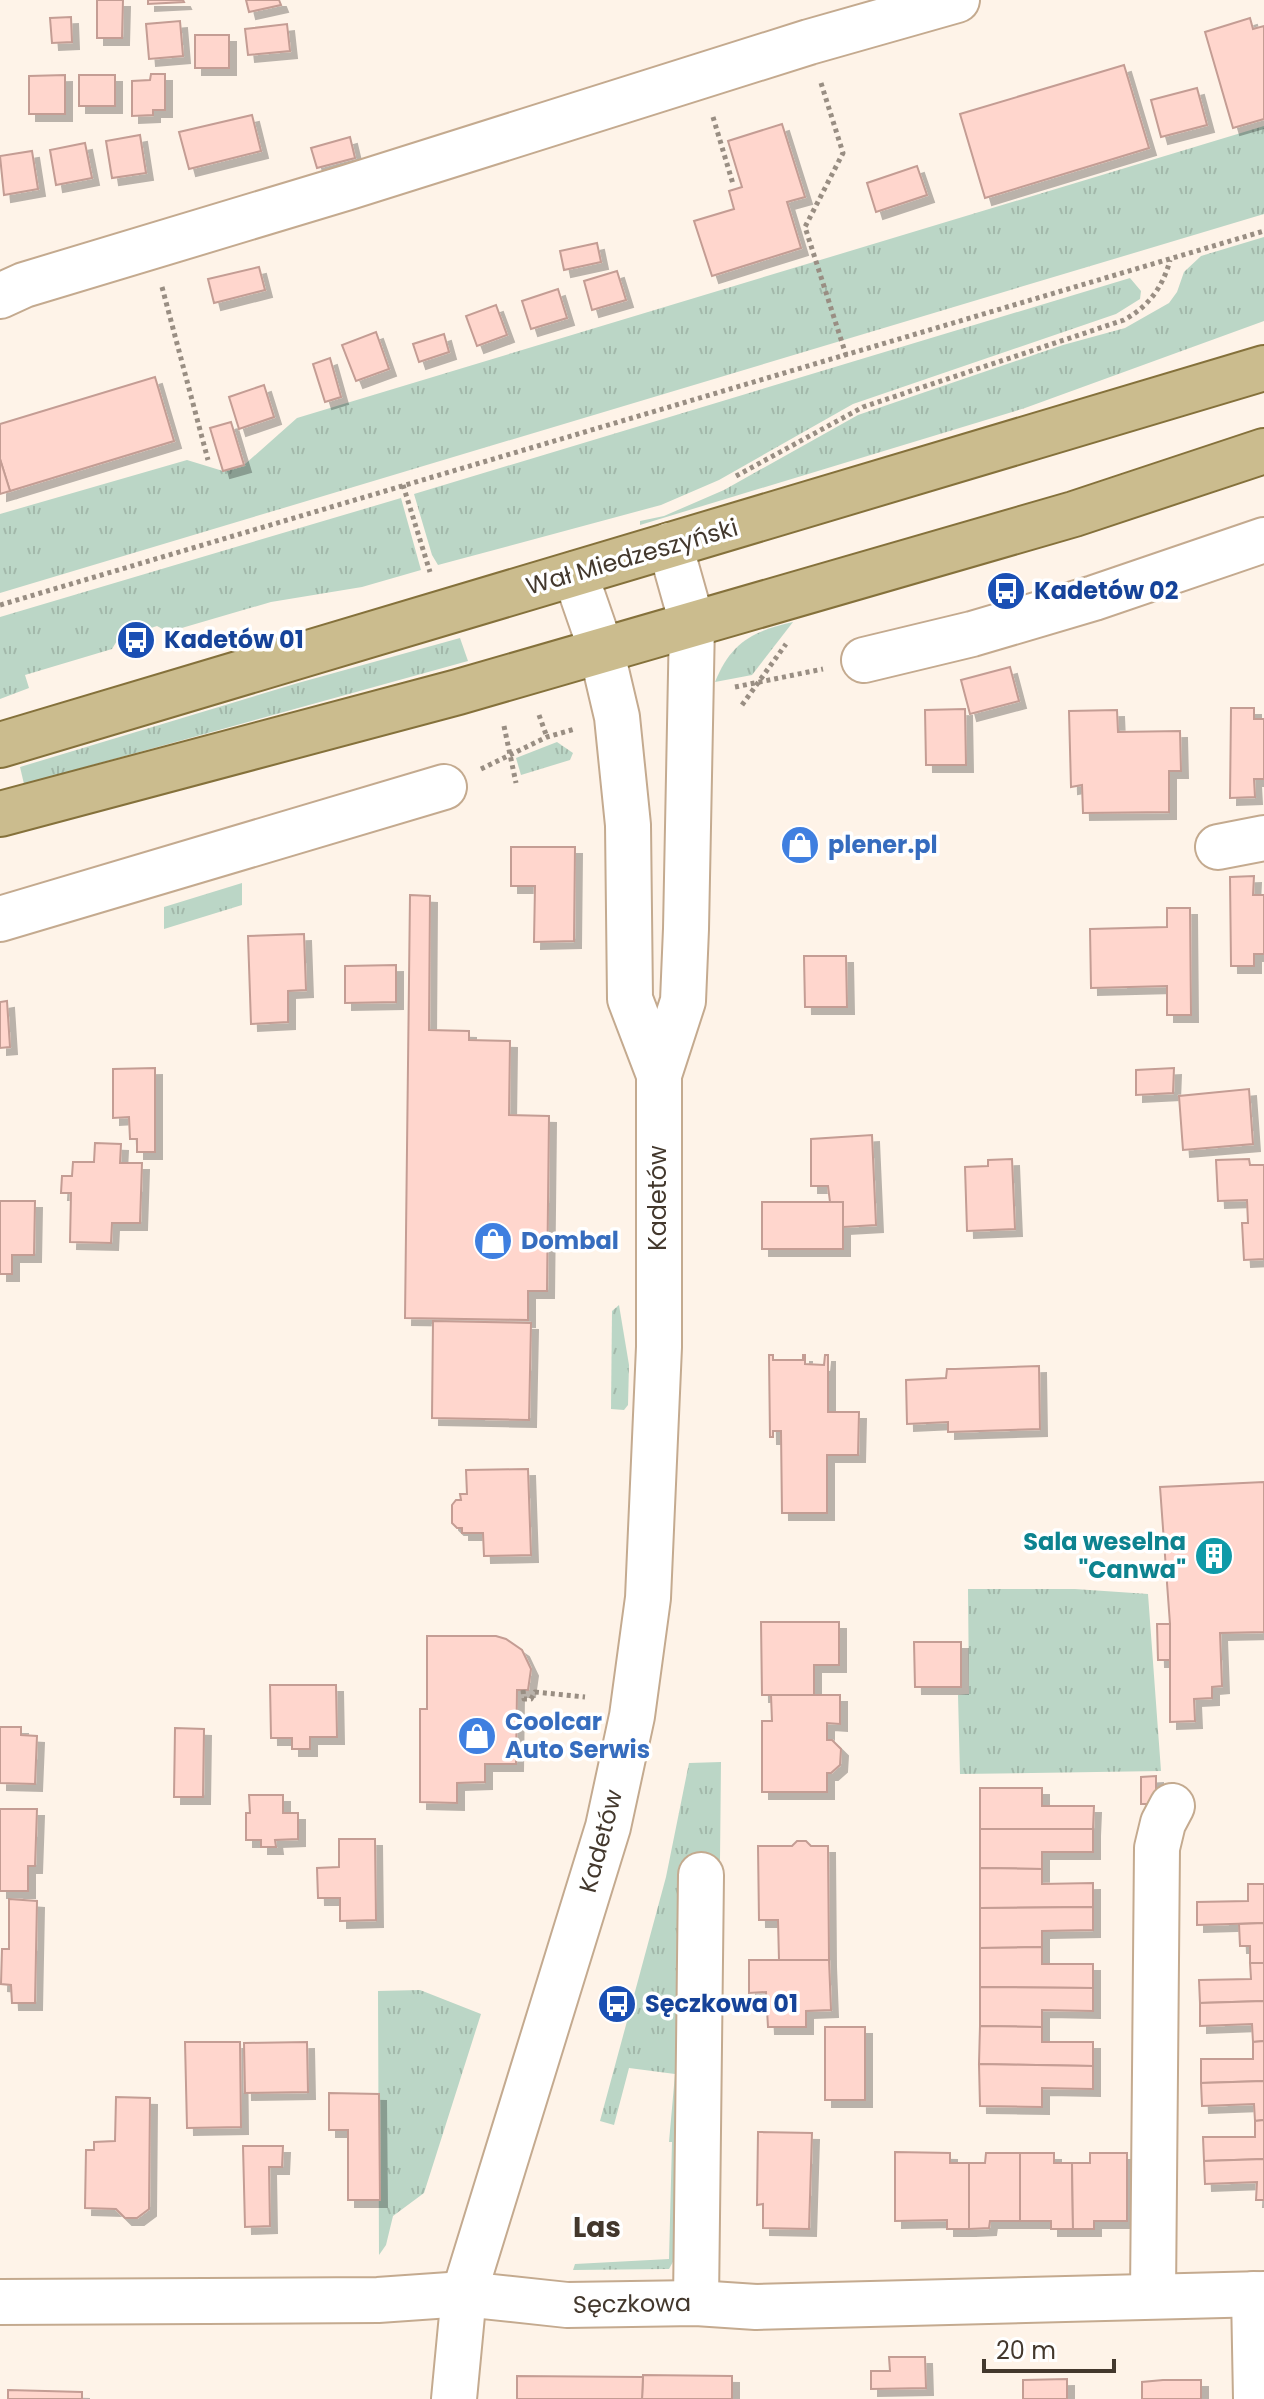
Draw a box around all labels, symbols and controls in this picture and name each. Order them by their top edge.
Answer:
street label: Wał Miedzeszyński [522,511,742,603]
bus stop icon: Kadetów 02 [985,570,1027,612]
place label: Kadetów 02 [1034,574,1178,607]
bus stop icon: Kadetów 01 [115,619,157,661]
place label: Kadetów 01 [164,623,304,656]
shop icon: plener.pl [779,824,821,866]
place label: plener.pl [828,828,938,861]
street label: Kadetów [641,1145,674,1251]
shop icon: Dombal [472,1220,514,1262]
place label: Dombal [521,1224,619,1257]
place label: Sala weselna "Canwa" [1023,1525,1186,1586]
building icon: Sala weselna "Canwa" [1193,1535,1235,1577]
place label: Coolcar Auto Serwis [505,1705,650,1766]
shop icon: Coolcar Auto Serwis [456,1715,498,1757]
street label: Kadetów [571,1785,630,1896]
bus stop icon: Sęczkowa 01 [596,1983,638,2025]
place label: Sęczkowa 01 [645,1987,798,2020]
district label: Las [573,2208,621,2247]
street label: Sęczkowa [573,2286,691,2321]
scale bar [984,2323,1114,2373]
text: 20 m [996,2334,1056,2367]

